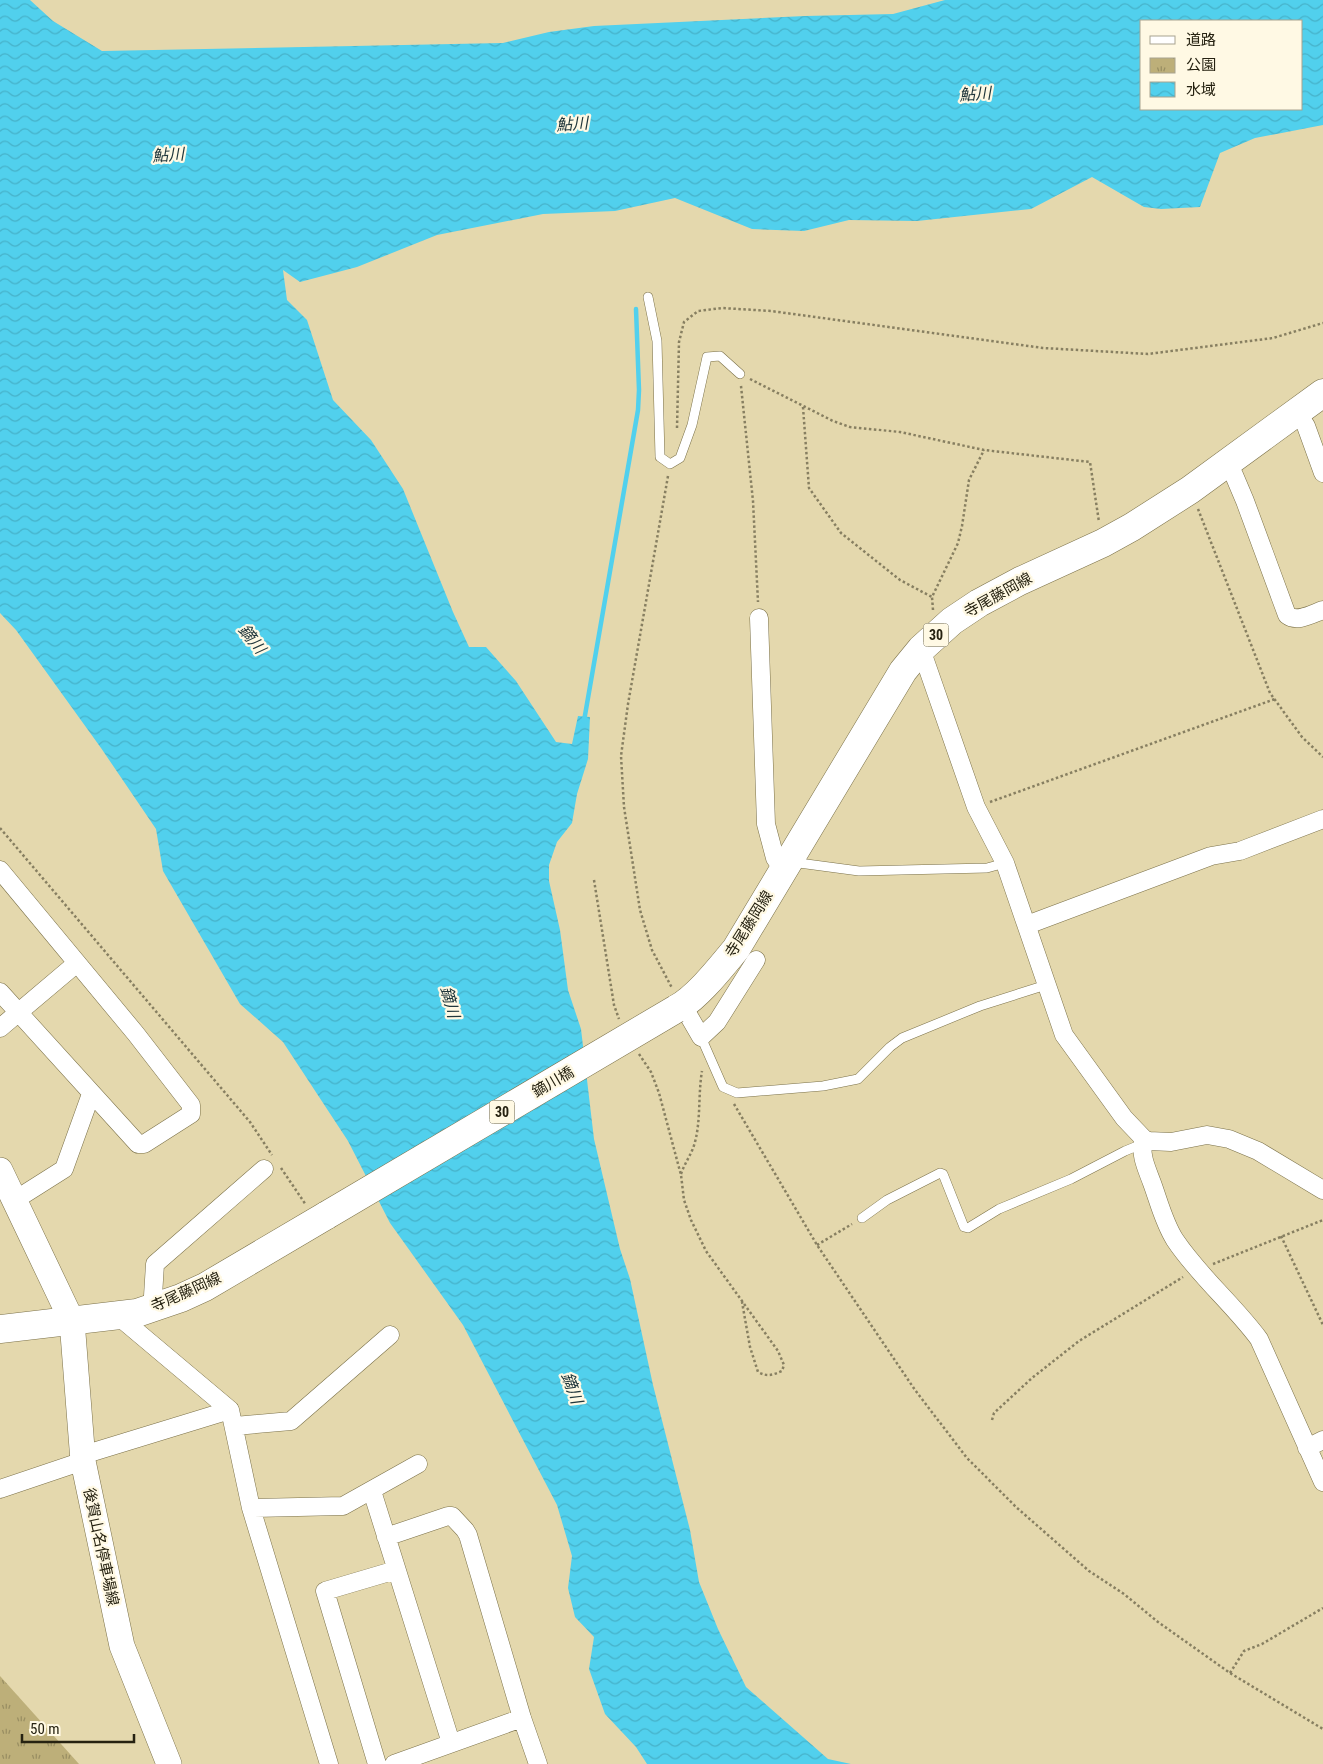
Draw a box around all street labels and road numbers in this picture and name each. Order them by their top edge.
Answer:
street label: 寺尾藤岡線 [961,569,1035,621]
road number: 30 [924,624,948,646]
street label: 寺尾藤岡線 [721,887,777,961]
street label: 鏑川橋 [529,1063,577,1101]
road number: 30 [490,1100,514,1124]
street label: 寺尾藤岡線 [148,1269,224,1315]
street label: 後賀山名停車場線 [80,1486,122,1608]

